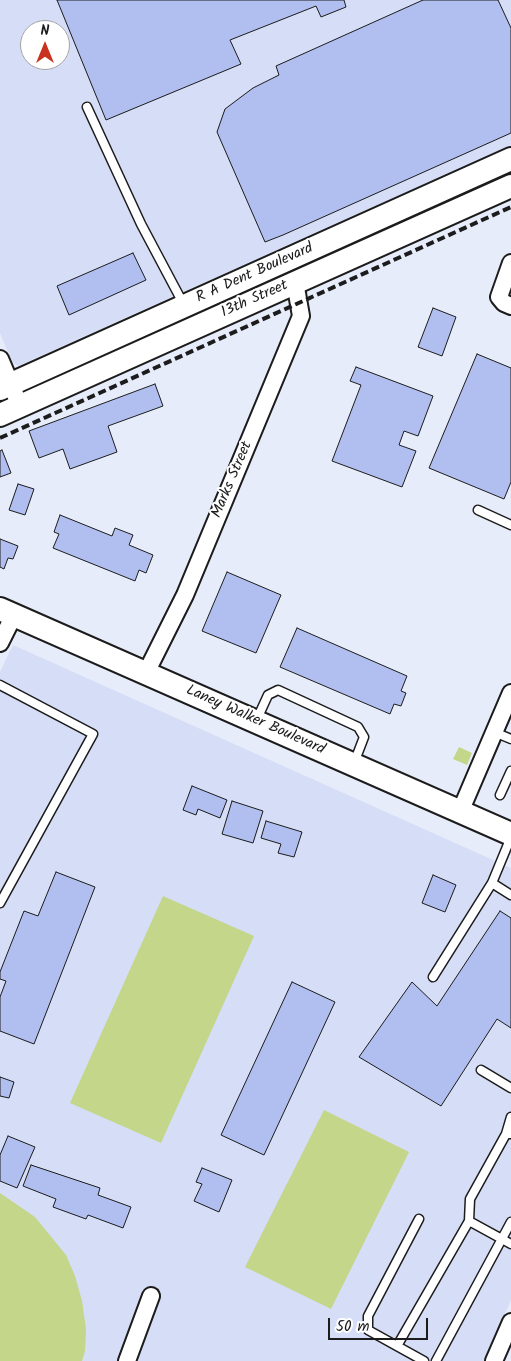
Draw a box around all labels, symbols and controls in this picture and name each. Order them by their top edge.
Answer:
north arrow [20,20,70,70]
text: N [41,20,49,42]
street label: R A Dent Boulevard [194,240,316,308]
street label: 13th Street [219,277,291,323]
street label: Marks Street [209,439,257,521]
street label: Laney Walker Boulevard [183,682,327,760]
scale bar [331,1308,431,1340]
text: 50 m [336,1315,370,1339]

